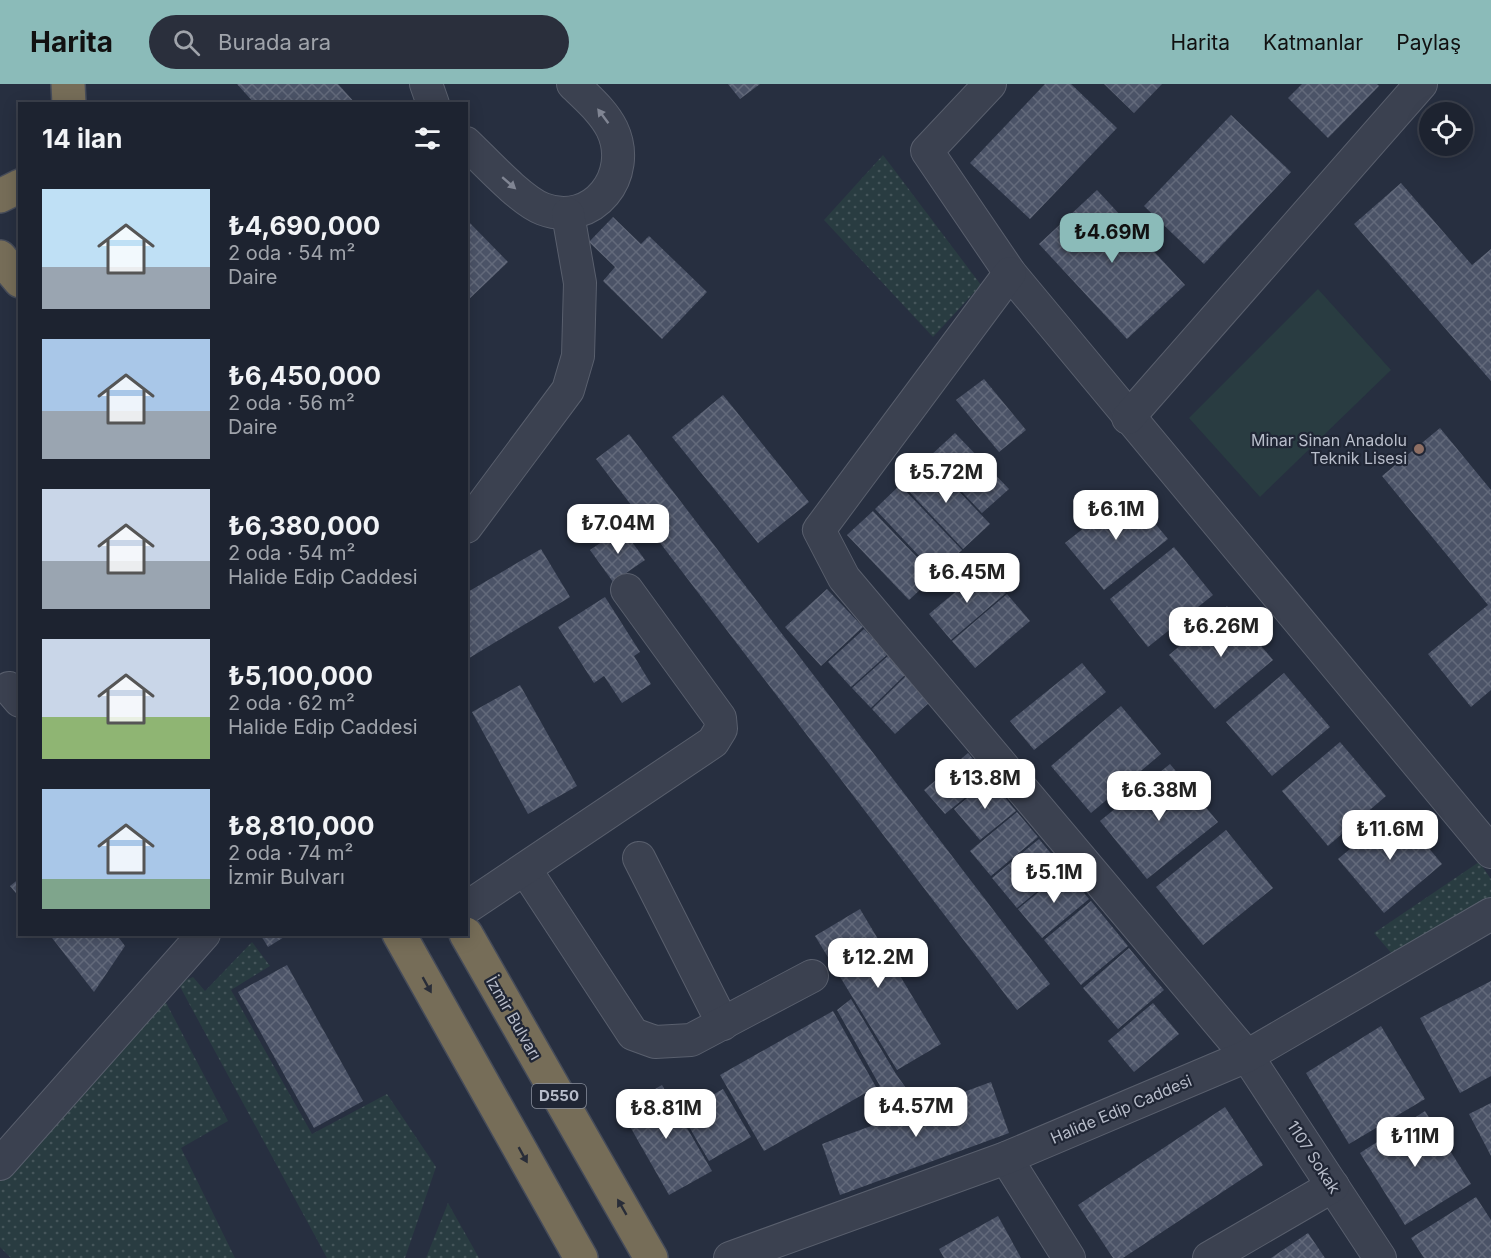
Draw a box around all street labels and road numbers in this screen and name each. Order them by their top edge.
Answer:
street label: İzmir Bulvarı [482,973,546,1063]
street label: Halide Edip Caddesi [1047,1070,1195,1148]
road number: D550 [532,1084,586,1108]
street label: 1107 Sokak [1283,1117,1345,1197]

